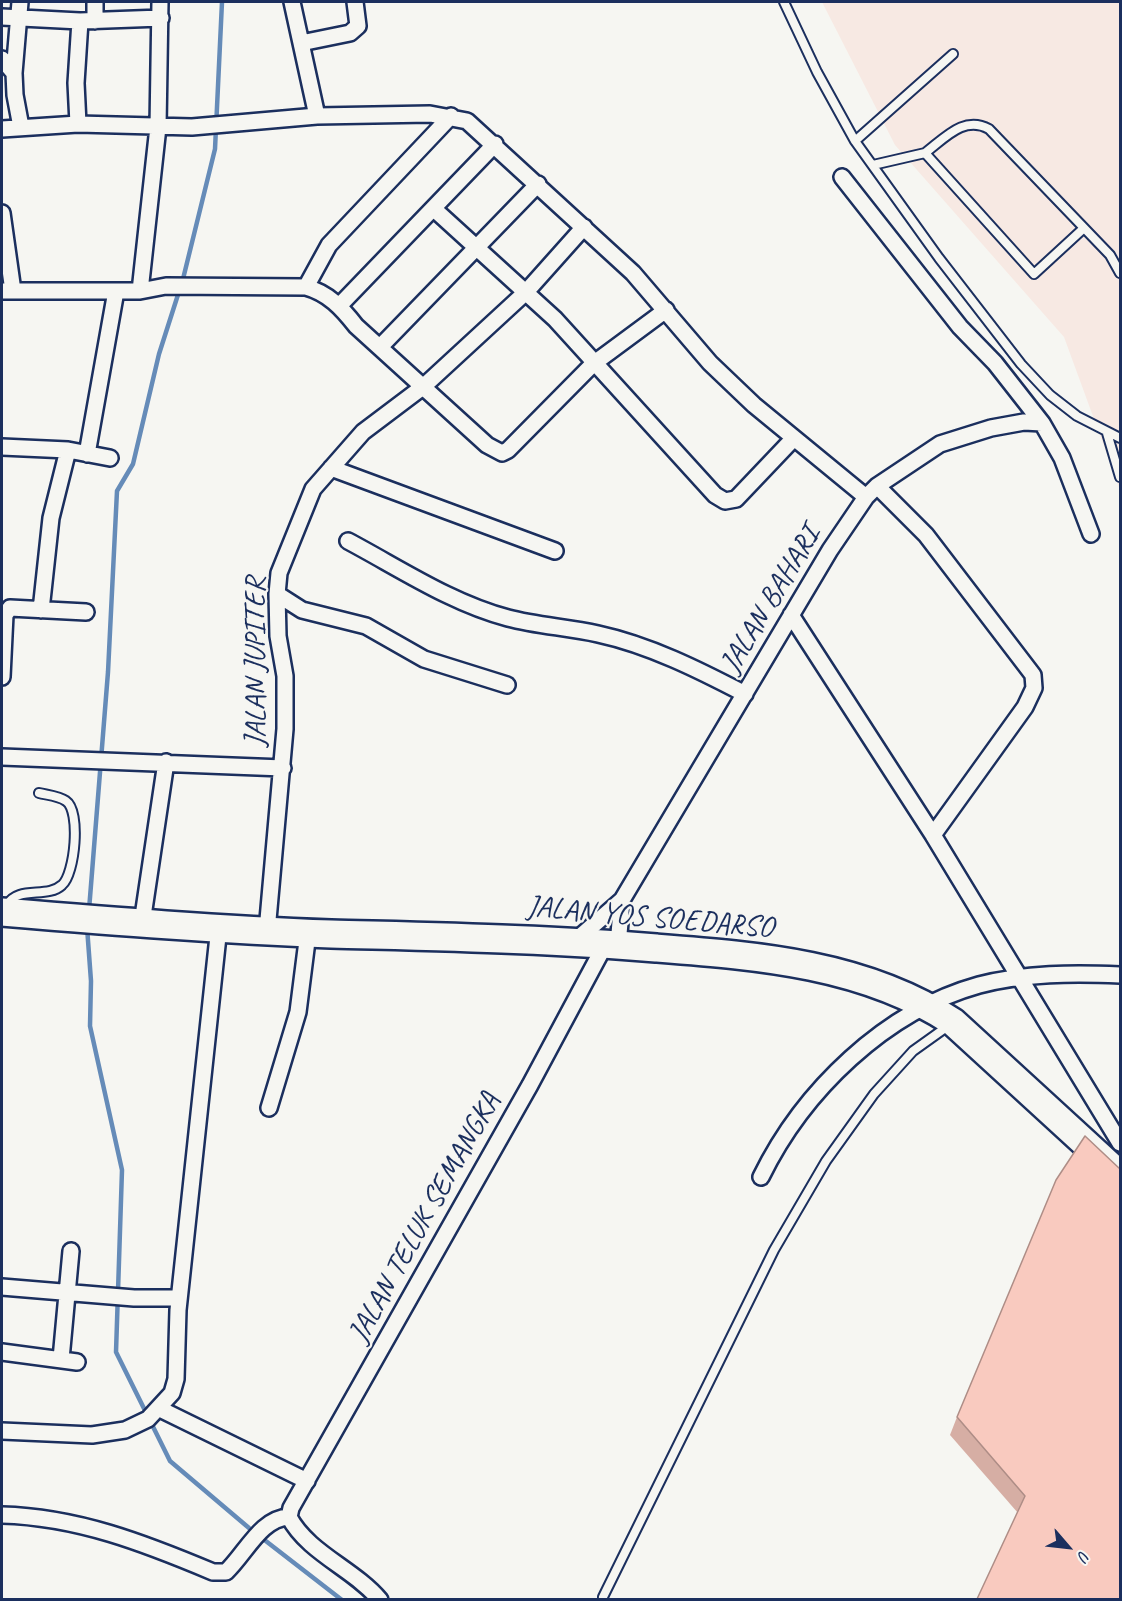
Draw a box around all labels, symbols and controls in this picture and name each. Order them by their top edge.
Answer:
street label: JALAN BAHARI [713,520,829,680]
street label: JALAN JUPITER [238,577,274,747]
street label: JALAN YOS SOEDARSO [525,889,775,947]
street label: JALAN TELUK SEMANGKA [341,1087,509,1349]
north arrow [1038,1517,1098,1577]
text: U [1073,1547,1095,1564]

